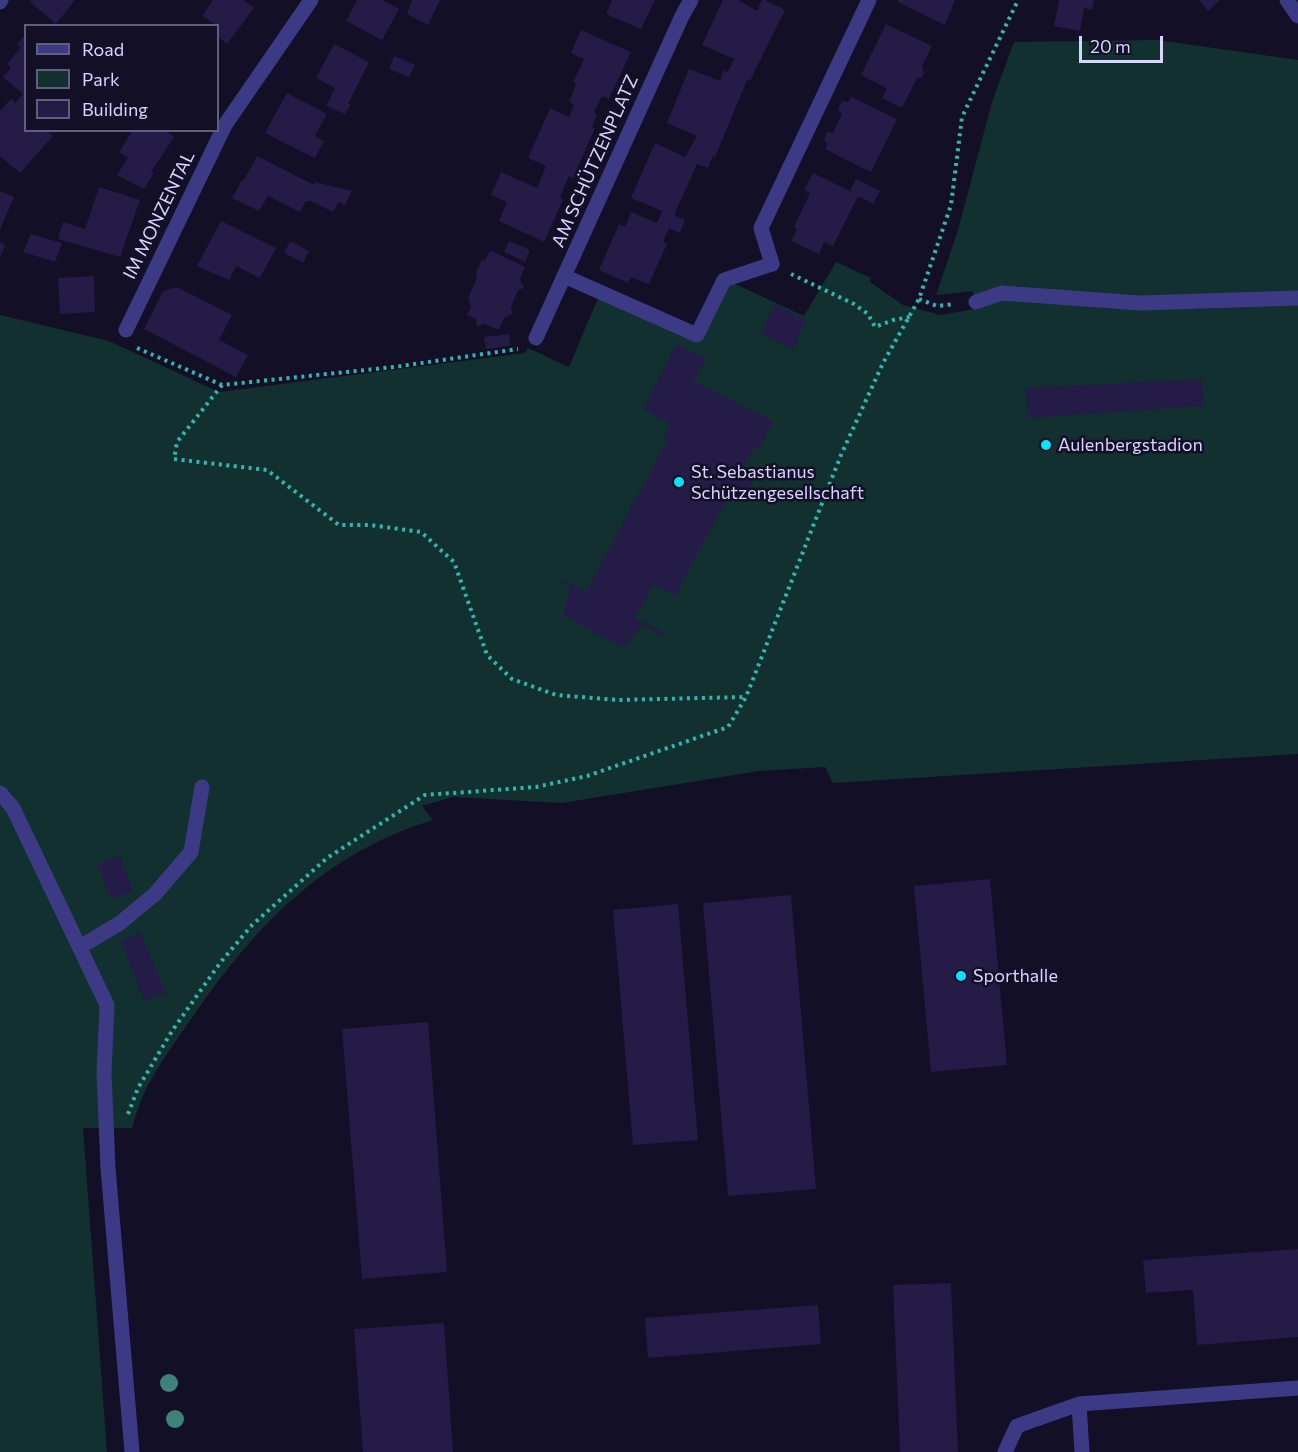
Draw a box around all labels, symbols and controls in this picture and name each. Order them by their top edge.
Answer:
legend [24,24,219,132]
scale bar [1082,24,1166,62]
text: 20 m [1090,35,1131,57]
text: Road [82,38,124,60]
text: Park [82,68,120,90]
street label: AM SCHÜTZENPLATZ [547,71,643,251]
text: Building [82,98,148,120]
street label: IM MONZENTAL [119,147,199,283]
place label: Aulenbergstadion [1058,434,1203,456]
marker: Aulenbergstadion [1039,438,1053,452]
place label: St. Sebastianus Schützengesellschaft [691,461,864,504]
marker: St. Sebastianus Schützengesellschaft [672,475,686,489]
place label: Sporthalle [973,965,1058,987]
marker: Sporthalle [954,969,968,983]

